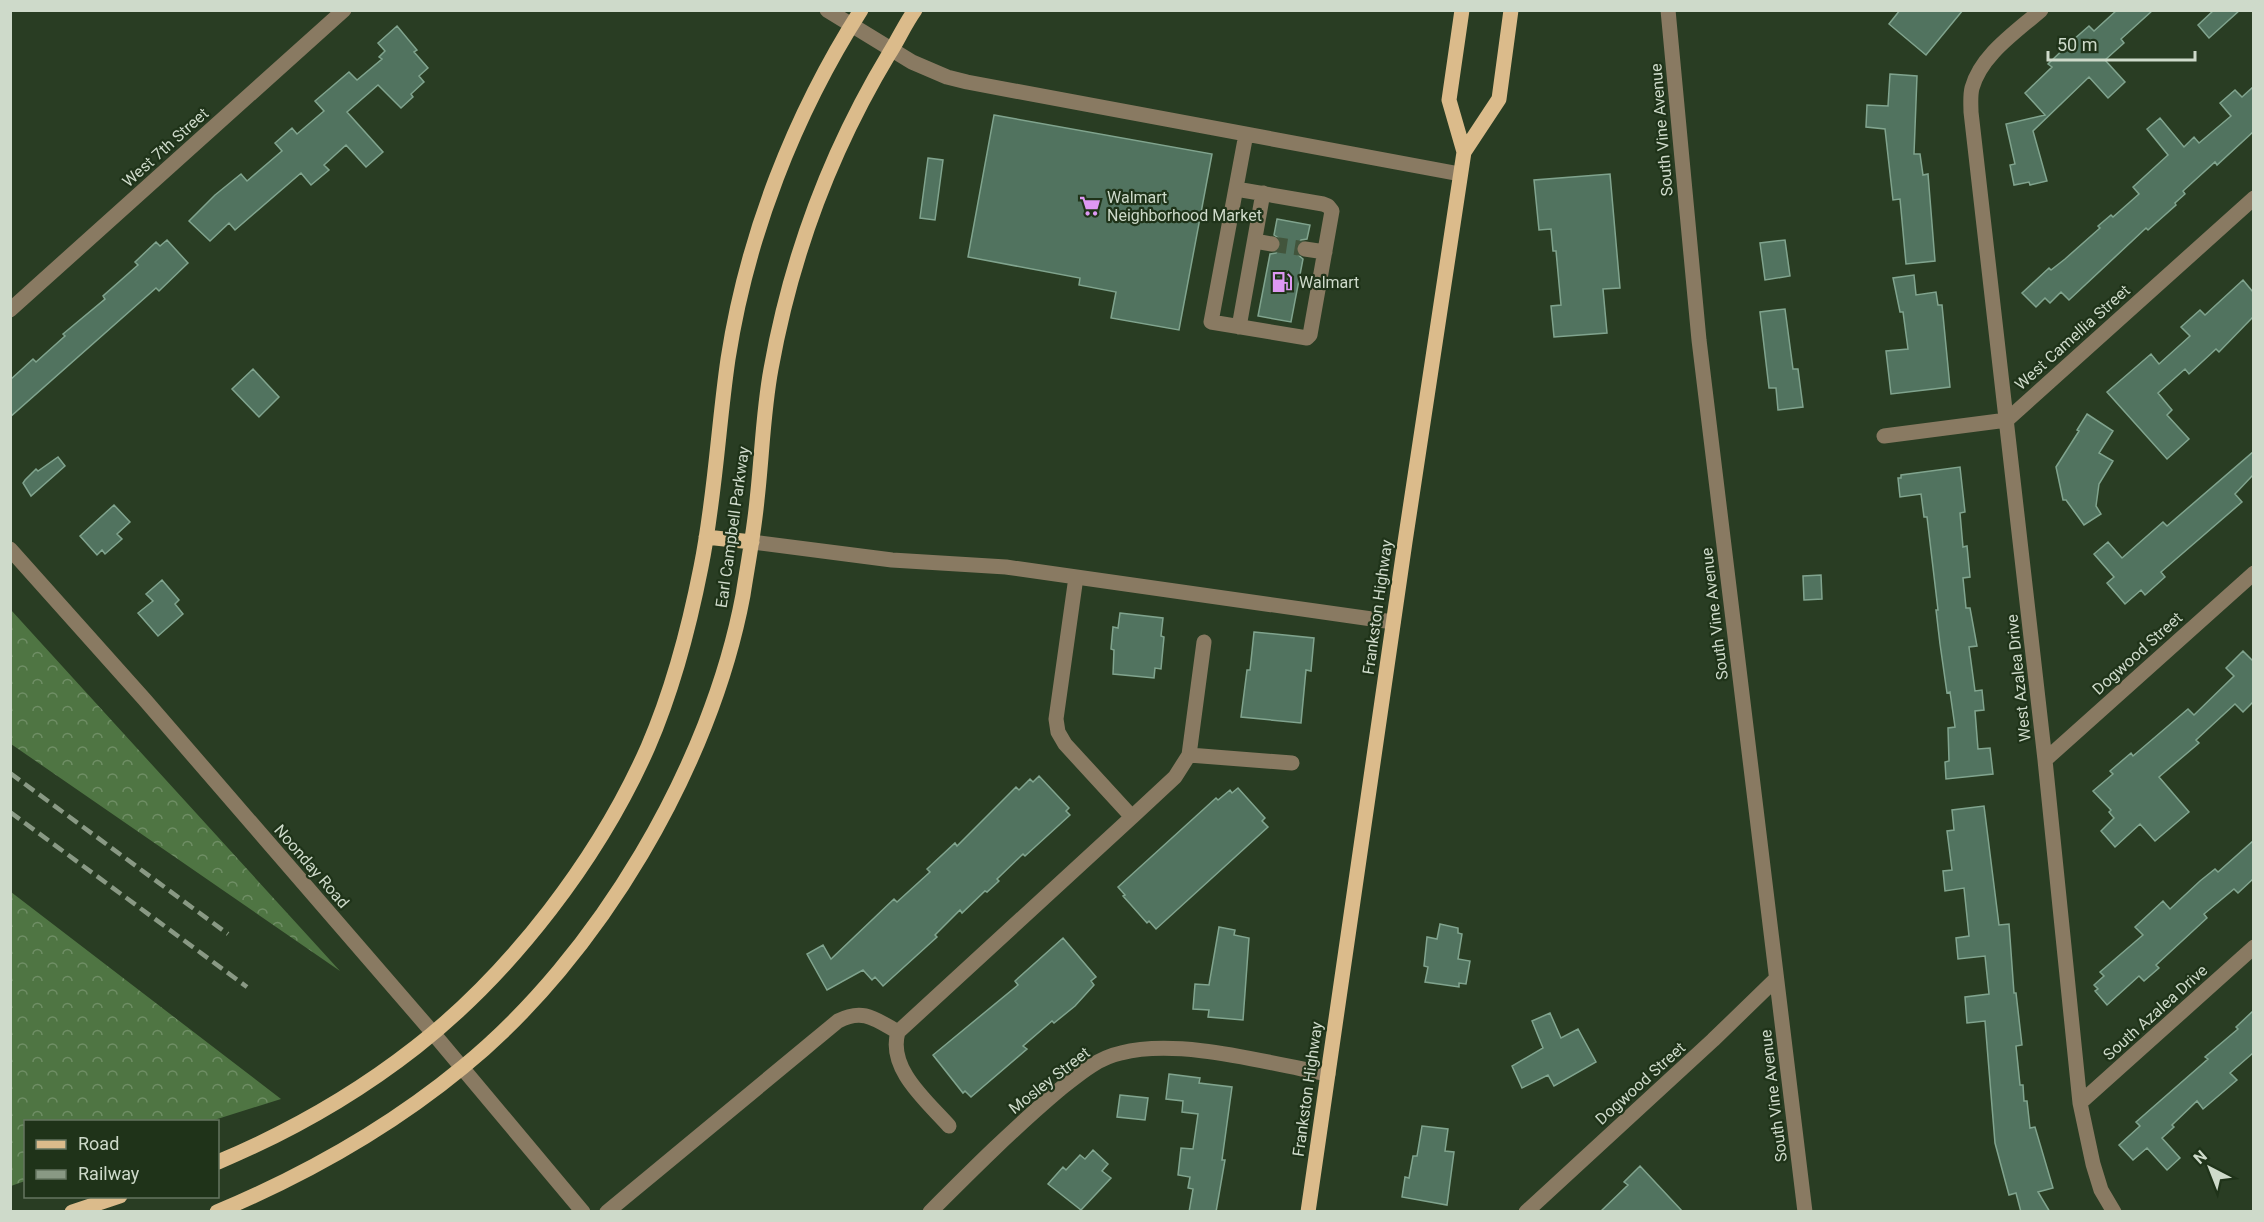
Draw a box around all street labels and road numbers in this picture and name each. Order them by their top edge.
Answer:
street label: South Vine Avenue [1646,63,1677,197]
street label: West 7th Street [118,104,212,191]
street label: West Camellia Street [2011,281,2134,394]
street label: Earl Campbell Parkway [712,445,753,609]
street label: Frankston Highway [1359,538,1396,676]
street label: South Vine Avenue [1697,547,1732,681]
street label: Dogwood Street [2089,608,2186,699]
street label: West Azalea Drive [2002,613,2035,743]
street label: Noonday Road [270,821,353,912]
street label: South Azalea Drive [2099,961,2211,1064]
street label: Frankston Highway [1289,1020,1326,1158]
street label: South Vine Avenue [1756,1029,1791,1163]
street label: Dogwood Street [1592,1038,1689,1129]
street label: Mosley Street [1005,1043,1094,1118]

